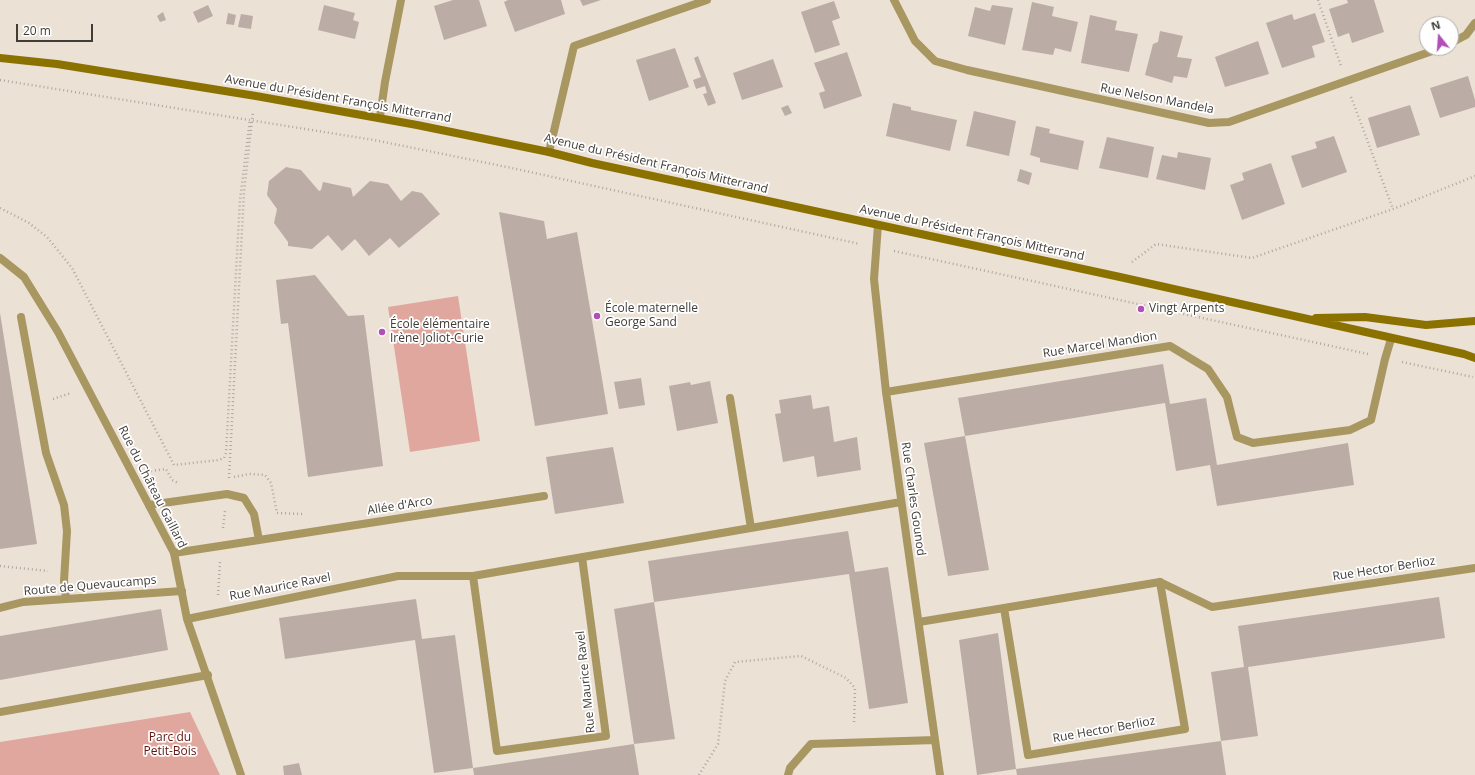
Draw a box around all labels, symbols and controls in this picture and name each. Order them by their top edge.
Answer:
scale bar [18,16,95,42]
north arrow [1419,16,1459,56]
text: N [1429,17,1442,33]
text: 20 m [23,22,51,39]
street label: Avenue du Président François Mitterrand [224,72,452,126]
street label: Rue Nelson Mandela [1099,81,1215,117]
street label: Avenue du Président François Mitterrand [543,131,769,197]
street label: Avenue du Président François Mitterrand [858,202,1086,264]
place label: École maternelle George Sand [605,302,698,330]
place label: Vingt Arpents [1149,302,1224,316]
marker: Vingt Arpents [1136,304,1146,314]
marker: École maternelle George Sand [592,311,602,321]
place label: École élémentaire Irène Joliot-Curie [390,318,490,346]
marker: École élémentaire Irène Joliot-Curie [377,327,387,337]
street label: Rue Marcel Mandion [1042,329,1158,361]
street label: Rue du Château Gaillard [115,423,189,551]
street label: Rue Charles Gounod [898,441,928,557]
street label: Allée d'Arco [366,494,434,518]
street label: Rue Hector Berlioz [1332,554,1436,584]
street label: Rue Maurice Ravel [228,570,332,604]
street label: Route de Quevaucamps [23,573,157,599]
street label: Rue Maurice Ravel [573,630,599,734]
street label: Rue Hector Berlioz [1052,714,1156,746]
park label: Parc du Petit-Bois [143,731,197,759]

